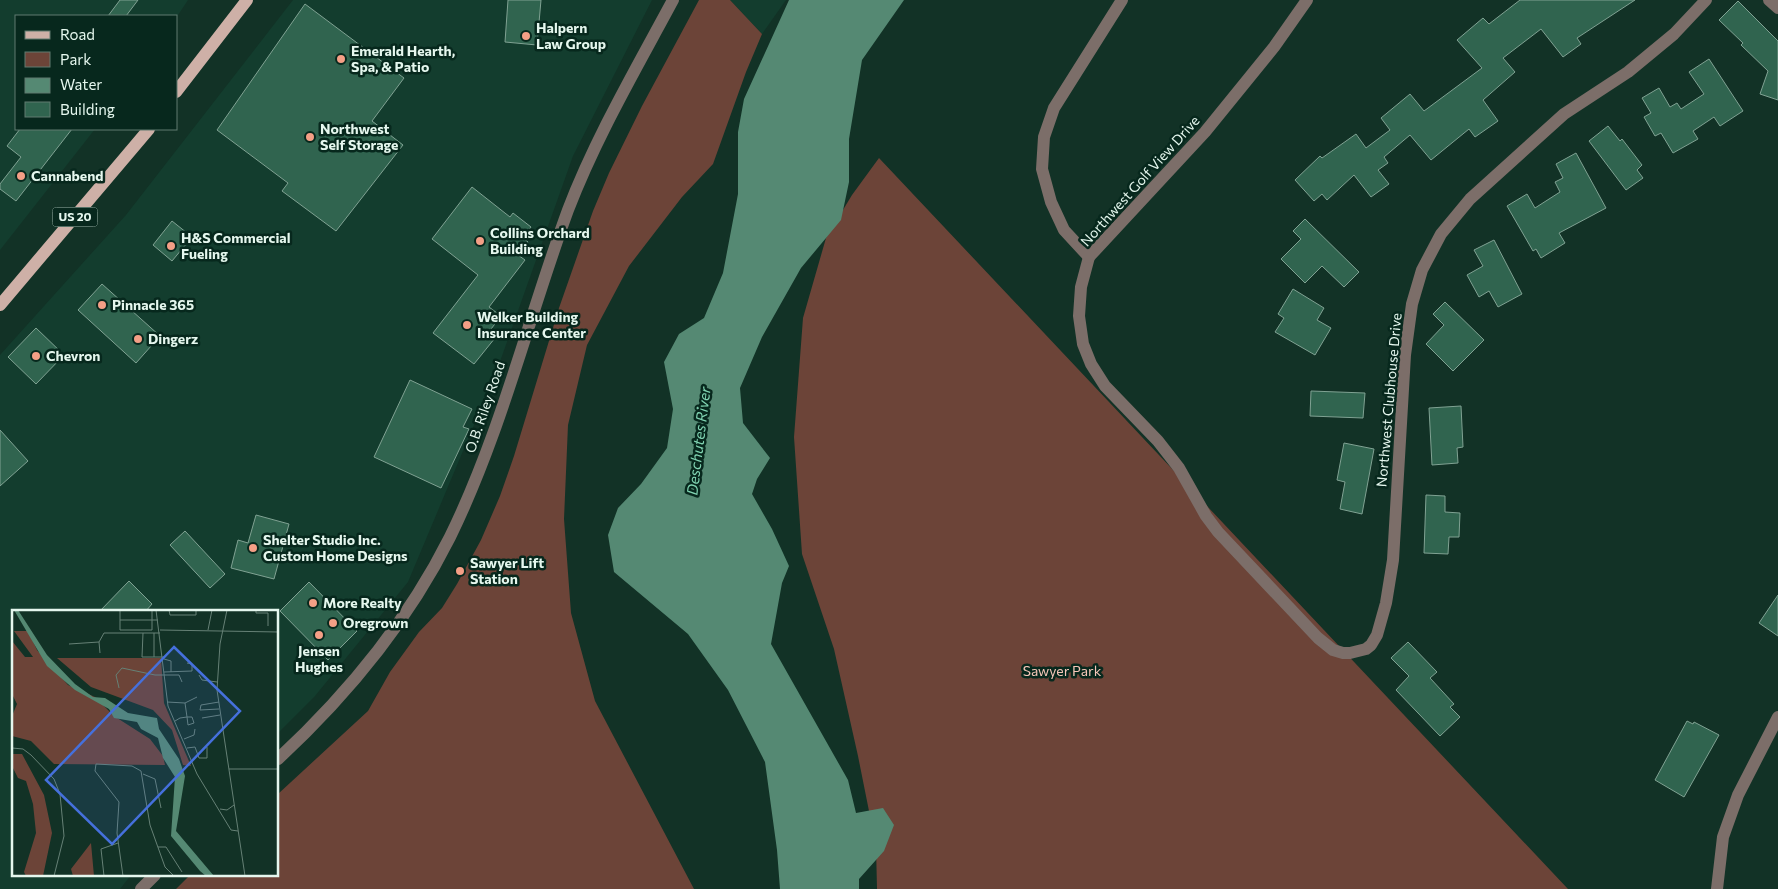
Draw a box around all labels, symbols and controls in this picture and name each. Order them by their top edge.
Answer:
legend [15,15,178,130]
place label: Halpern Law Group [536,19,606,52]
text: Road [60,25,95,43]
marker: Halpern Law Group [520,30,532,42]
place label: Emerald Hearth, Spa, & Patio [351,42,455,75]
text: Park [60,50,91,68]
marker: Emerald Hearth, Spa, & Patio [335,53,347,65]
text: Water [60,75,102,93]
text: Building [60,100,115,118]
street label: Northwest Golf View Drive [1077,112,1203,249]
place label: Northwest Self Storage [320,120,398,153]
marker: Northwest Self Storage [304,131,316,143]
place label: Cannabend [31,167,103,184]
marker: Cannabend [15,170,27,182]
road number: US 20 [52,208,98,226]
place label: Collins Orchard Building [490,224,590,257]
place label: H&S Commercial Fueling [181,229,290,262]
marker: Collins Orchard Building [474,235,486,247]
marker: H&S Commercial Fueling [165,240,177,252]
place label: Pinnacle 365 [112,296,194,313]
marker: Pinnacle 365 [96,299,108,311]
place label: Welker Building Insurance Center [477,308,586,341]
street label: Northwest Clubhouse Drive [1372,312,1405,488]
marker: Welker Building Insurance Center [461,319,473,331]
place label: Dingerz [148,330,198,347]
marker: Dingerz [132,333,144,345]
place label: Chevron [46,347,100,364]
marker: Chevron [30,350,42,362]
street label: O.B. Riley Road [461,359,508,455]
water label: Deschutes River [682,385,714,496]
place label: Shelter Studio Inc. Custom Home Designs [263,531,408,564]
marker: Shelter Studio Inc. Custom Home Designs [247,542,259,554]
place label: Sawyer Lift Station [470,554,544,587]
marker: Sawyer Lift Station [454,565,466,577]
place label: More Realty [323,594,402,611]
marker: More Realty [307,597,319,609]
inset map [12,610,279,876]
place label: Oregrown [343,614,408,631]
marker: Oregrown [327,617,339,629]
marker: Jensen Hughes [313,629,325,641]
place label: Jensen Hughes [295,642,344,675]
park label: Sawyer Park [1023,662,1102,679]

